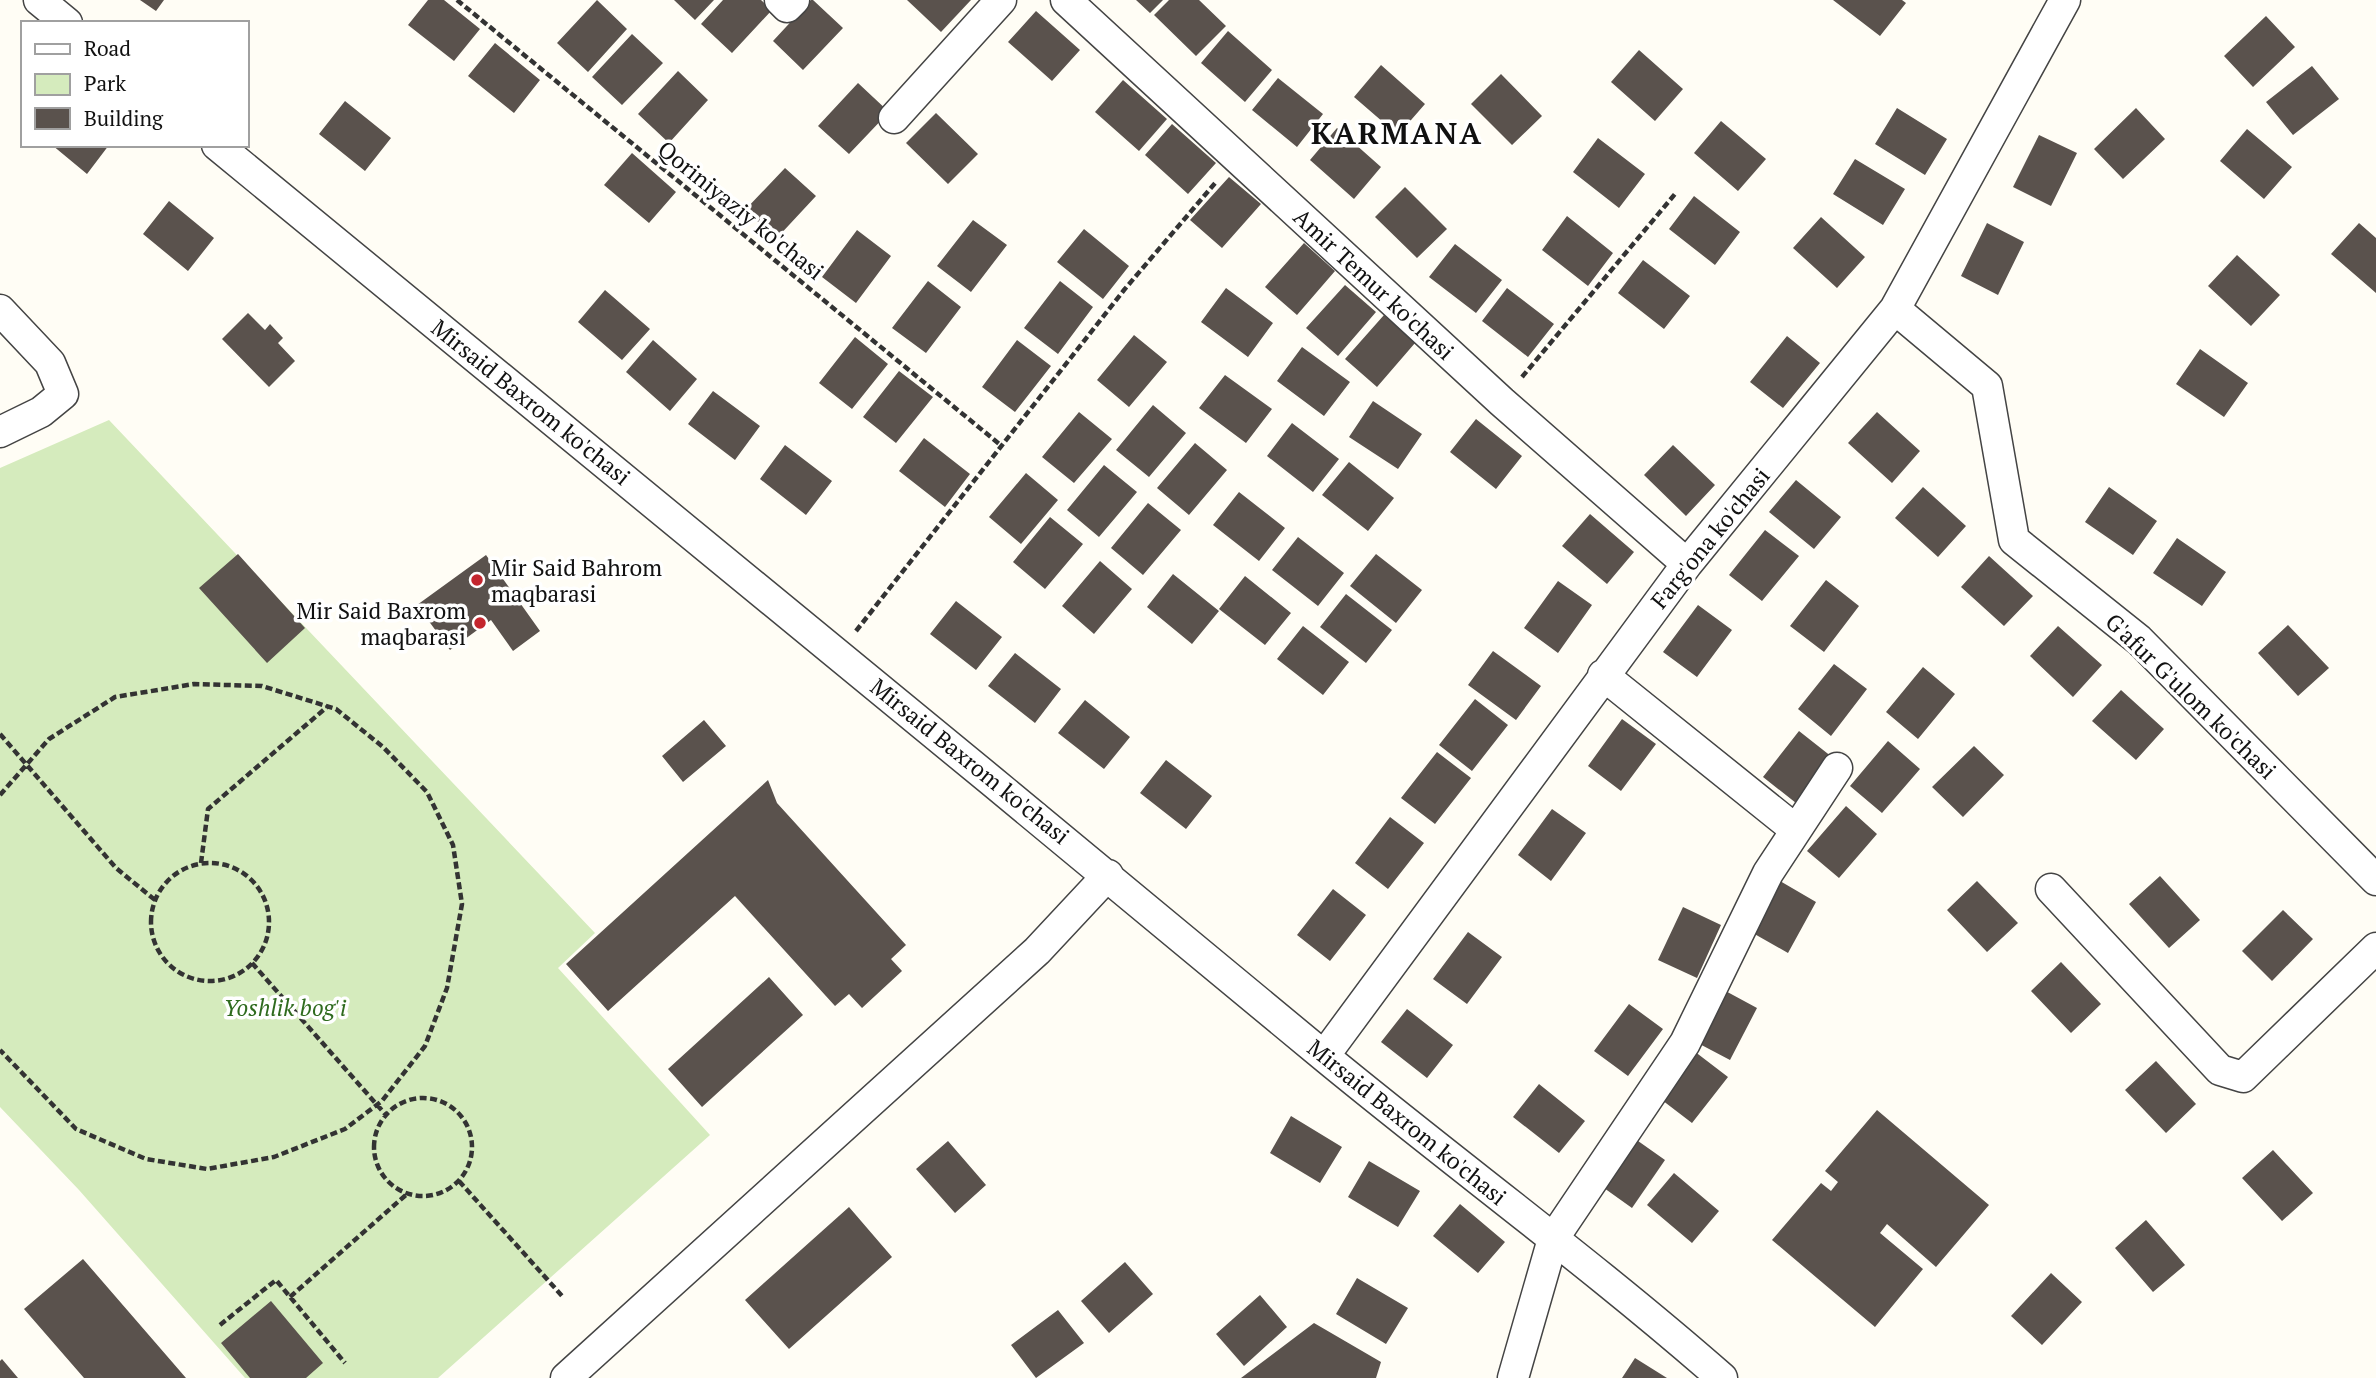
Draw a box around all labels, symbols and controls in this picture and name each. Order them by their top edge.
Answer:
legend [21,21,248,147]
text: Road [84,34,131,62]
text: Park [84,69,126,97]
text: Building [84,104,164,132]
district label: KARMANA [1311,113,1483,153]
street label: Qoriniyaziy ko'chasi [652,133,830,287]
street label: Amir Temur ko'chasi [1287,201,1461,367]
street label: Mirsaid Baxrom ko'chasi [425,312,637,492]
street label: Farg'ona ko'chasi [1643,461,1777,615]
place label: Mir Said Bahrom maqbarasi [491,552,662,609]
marker: Mir Said Bahrom maqbarasi [469,572,485,588]
place label: Mir Said Baxrom maqbarasi [296,595,466,652]
street label: G'afur G'ulom ko'chasi [2099,606,2283,786]
marker: Mir Said Baxrom maqbarasi [472,615,488,631]
street label: Mirsaid Baxrom ko'chasi [864,671,1076,851]
park label: Yoshlik bog'i [224,992,347,1023]
street label: Mirsaid Baxrom ko'chasi [1301,1032,1513,1212]

